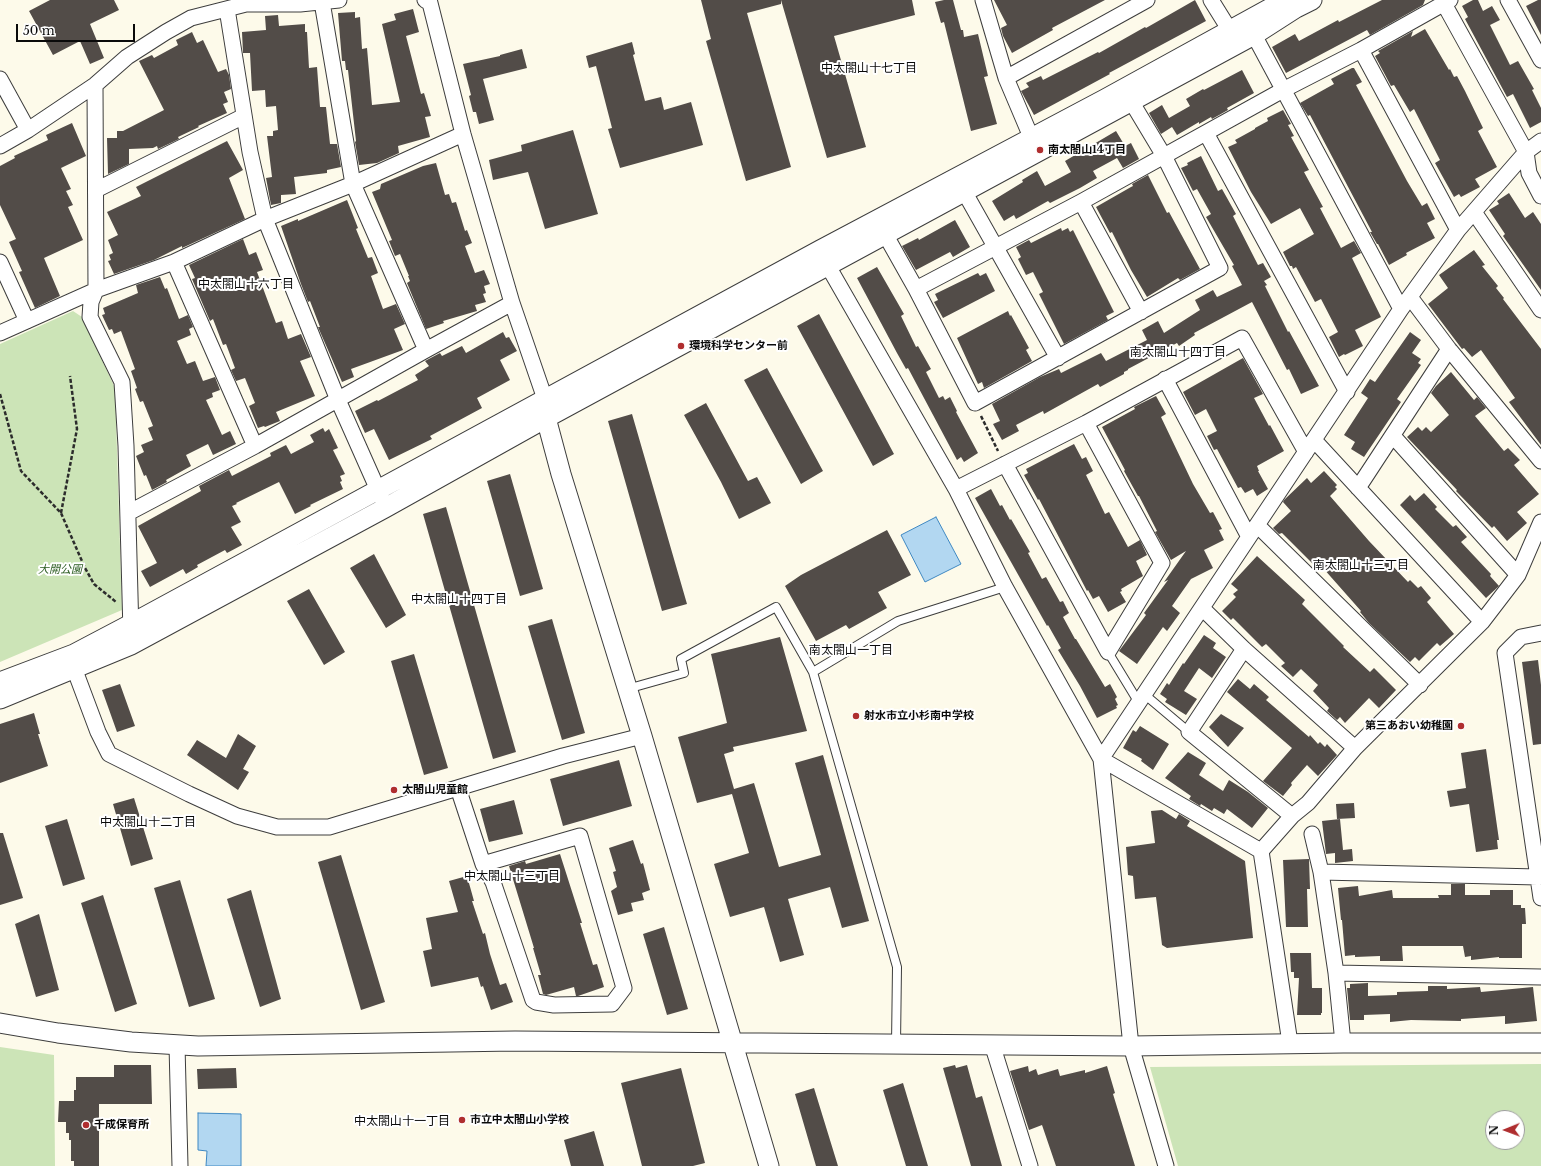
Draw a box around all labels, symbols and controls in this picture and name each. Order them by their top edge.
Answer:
scale bar [18,16,137,42]
text: 50 m [23,23,55,38]
district label: 中太閤山十七丁目 [821,62,917,76]
place label: 南太閤山14丁目 [1048,143,1126,157]
marker: 南太閤山14丁目 [1035,145,1045,155]
district label: 中太閤山十六丁目 [198,278,294,292]
place label: 環境科学センター前 [689,339,788,353]
marker: 環境科学センター前 [676,341,686,351]
district label: 南太閤山十四丁目 [1130,346,1226,360]
district label: 南太閤山十三丁目 [1313,559,1409,573]
park label: 大開公園 [38,563,82,577]
district label: 中太閤山十四丁目 [411,593,507,607]
district label: 南太閤山一丁目 [809,644,893,658]
place label: 射水市立小杉南中学校 [864,709,974,723]
marker: 射水市立小杉南中学校 [851,711,861,721]
place label: 第三あおい幼稚園 [1365,719,1453,733]
marker: 第三あおい幼稚園 [1456,721,1466,731]
place label: 太閤山児童館 [402,783,468,797]
marker: 太閤山児童館 [389,785,399,795]
district label: 中太閤山十二丁目 [100,816,196,830]
district label: 中太閤山十三丁目 [464,870,560,884]
north arrow [1485,1110,1525,1150]
place label: 市立中太閤山小学校 [470,1113,569,1127]
district label: 中太閤山十一丁目 [354,1115,450,1129]
marker: 市立中太閤山小学校 [457,1115,467,1125]
place label: 千成保育所 [94,1118,149,1132]
marker: 千成保育所 [81,1120,91,1130]
text: N [1487,1125,1501,1135]

